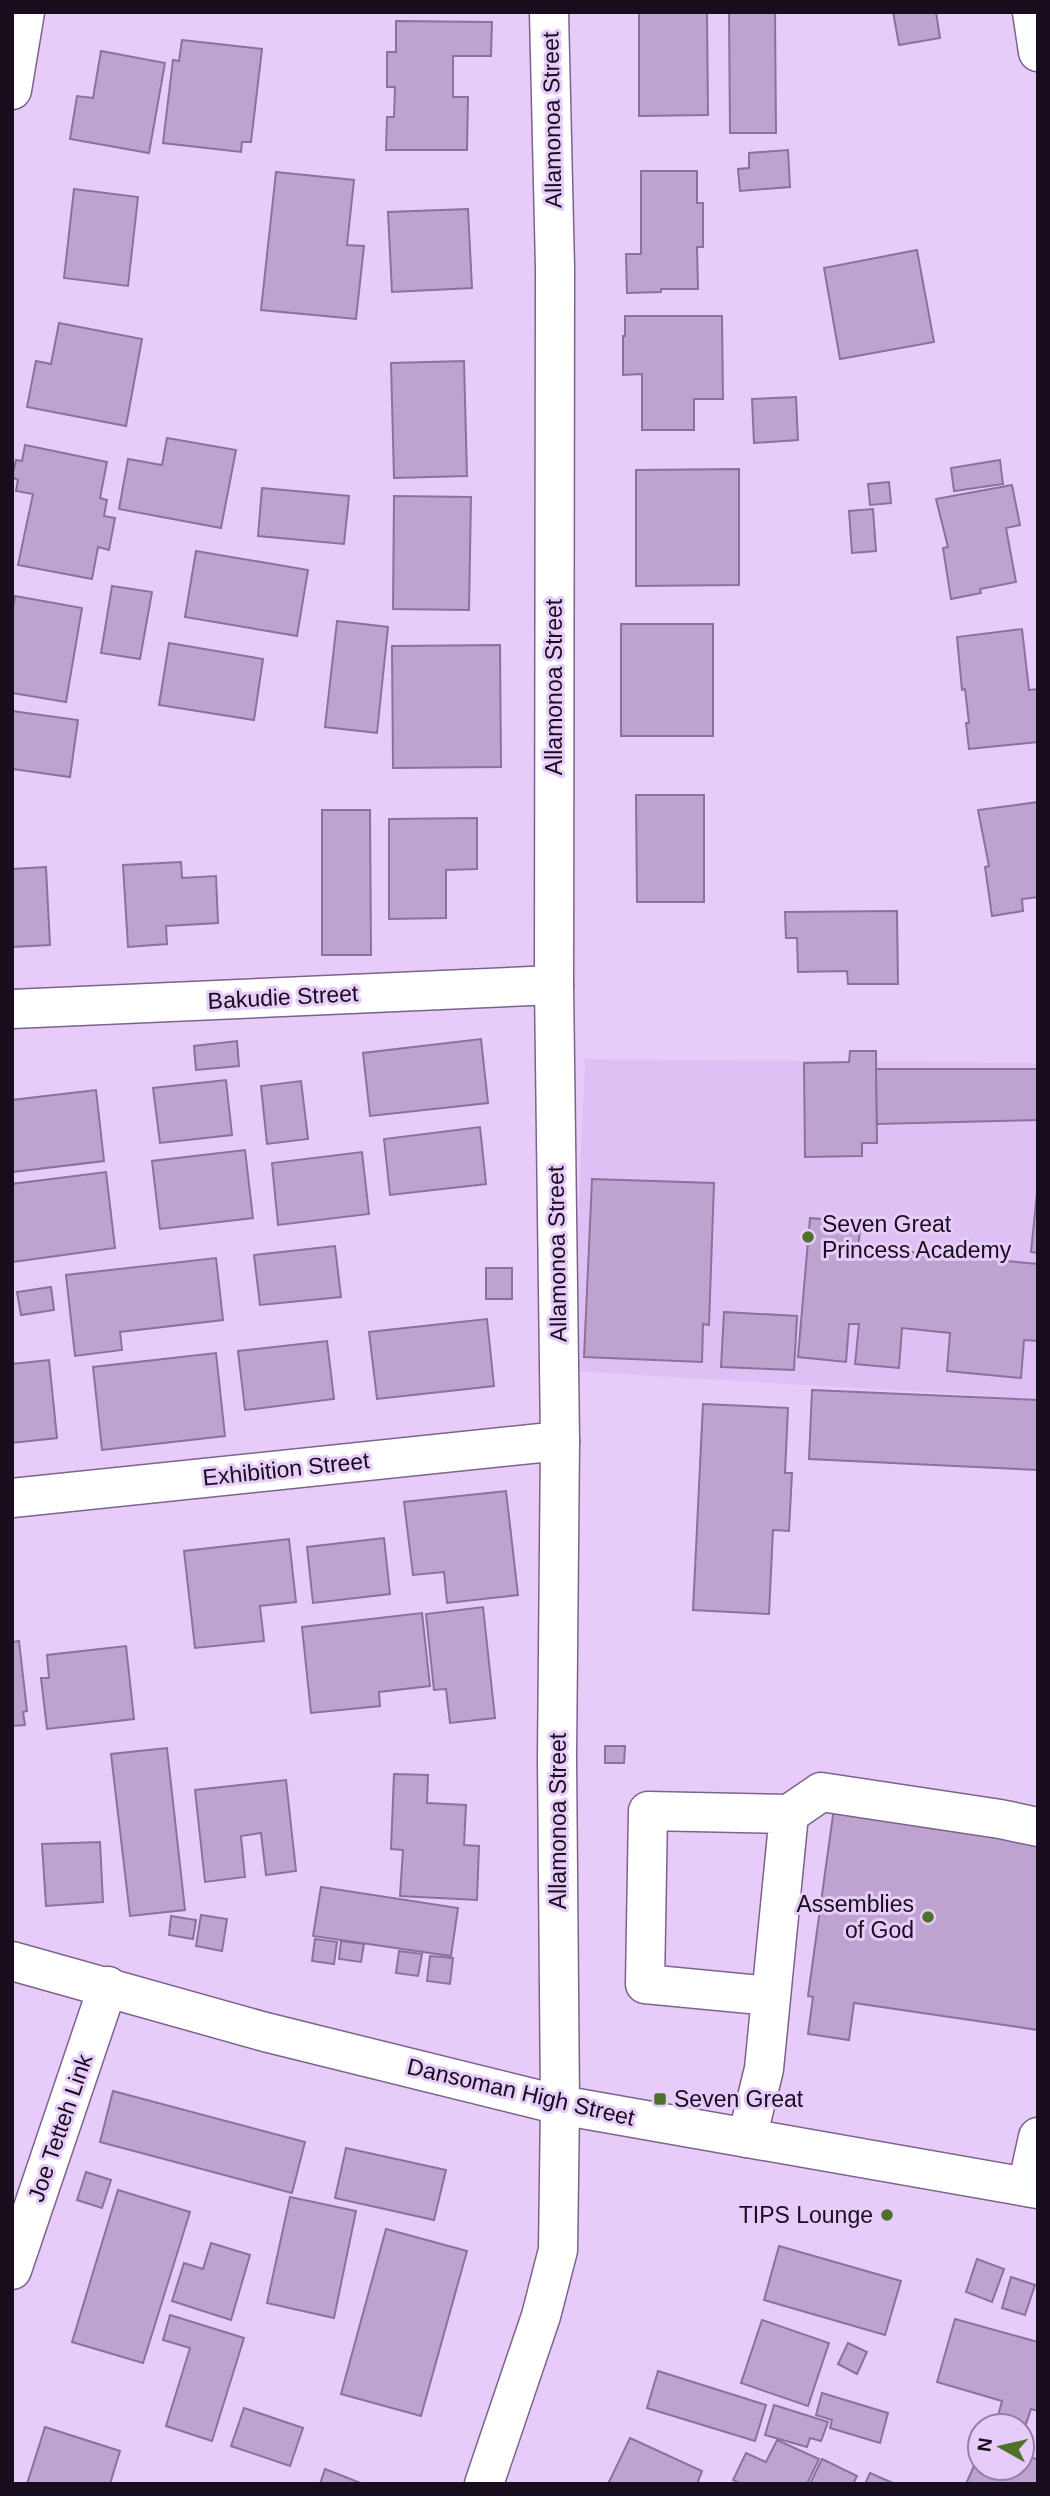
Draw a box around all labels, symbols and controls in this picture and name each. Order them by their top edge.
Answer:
street label: Allamonoa Street [537,31,567,208]
street label: Allamonoa Street [541,598,567,775]
street label: Bakudie Street [207,980,360,1014]
street label: Allamonoa Street [542,1165,572,1342]
place label: Seven Great Princess Academy [822,1211,1012,1263]
marker: Seven Great Princess Academy [800,1229,816,1245]
street label: Exhibition Street [201,1447,371,1491]
street label: Allamonoa Street [545,1732,571,1909]
place label: Assemblies of God [796,1891,914,1943]
marker: Assemblies of God [920,1909,936,1925]
street label: Joe Tetteh Link [23,2050,98,2205]
street label: Dansoman High Street [405,2053,638,2131]
place label: Seven Great [674,2086,804,2112]
marker: Seven Great [652,2091,668,2107]
place label: TIPS Lounge [739,2202,873,2228]
marker: TIPS Lounge [879,2207,895,2223]
north arrow [966,2412,1036,2482]
text: N [973,2436,996,2453]

